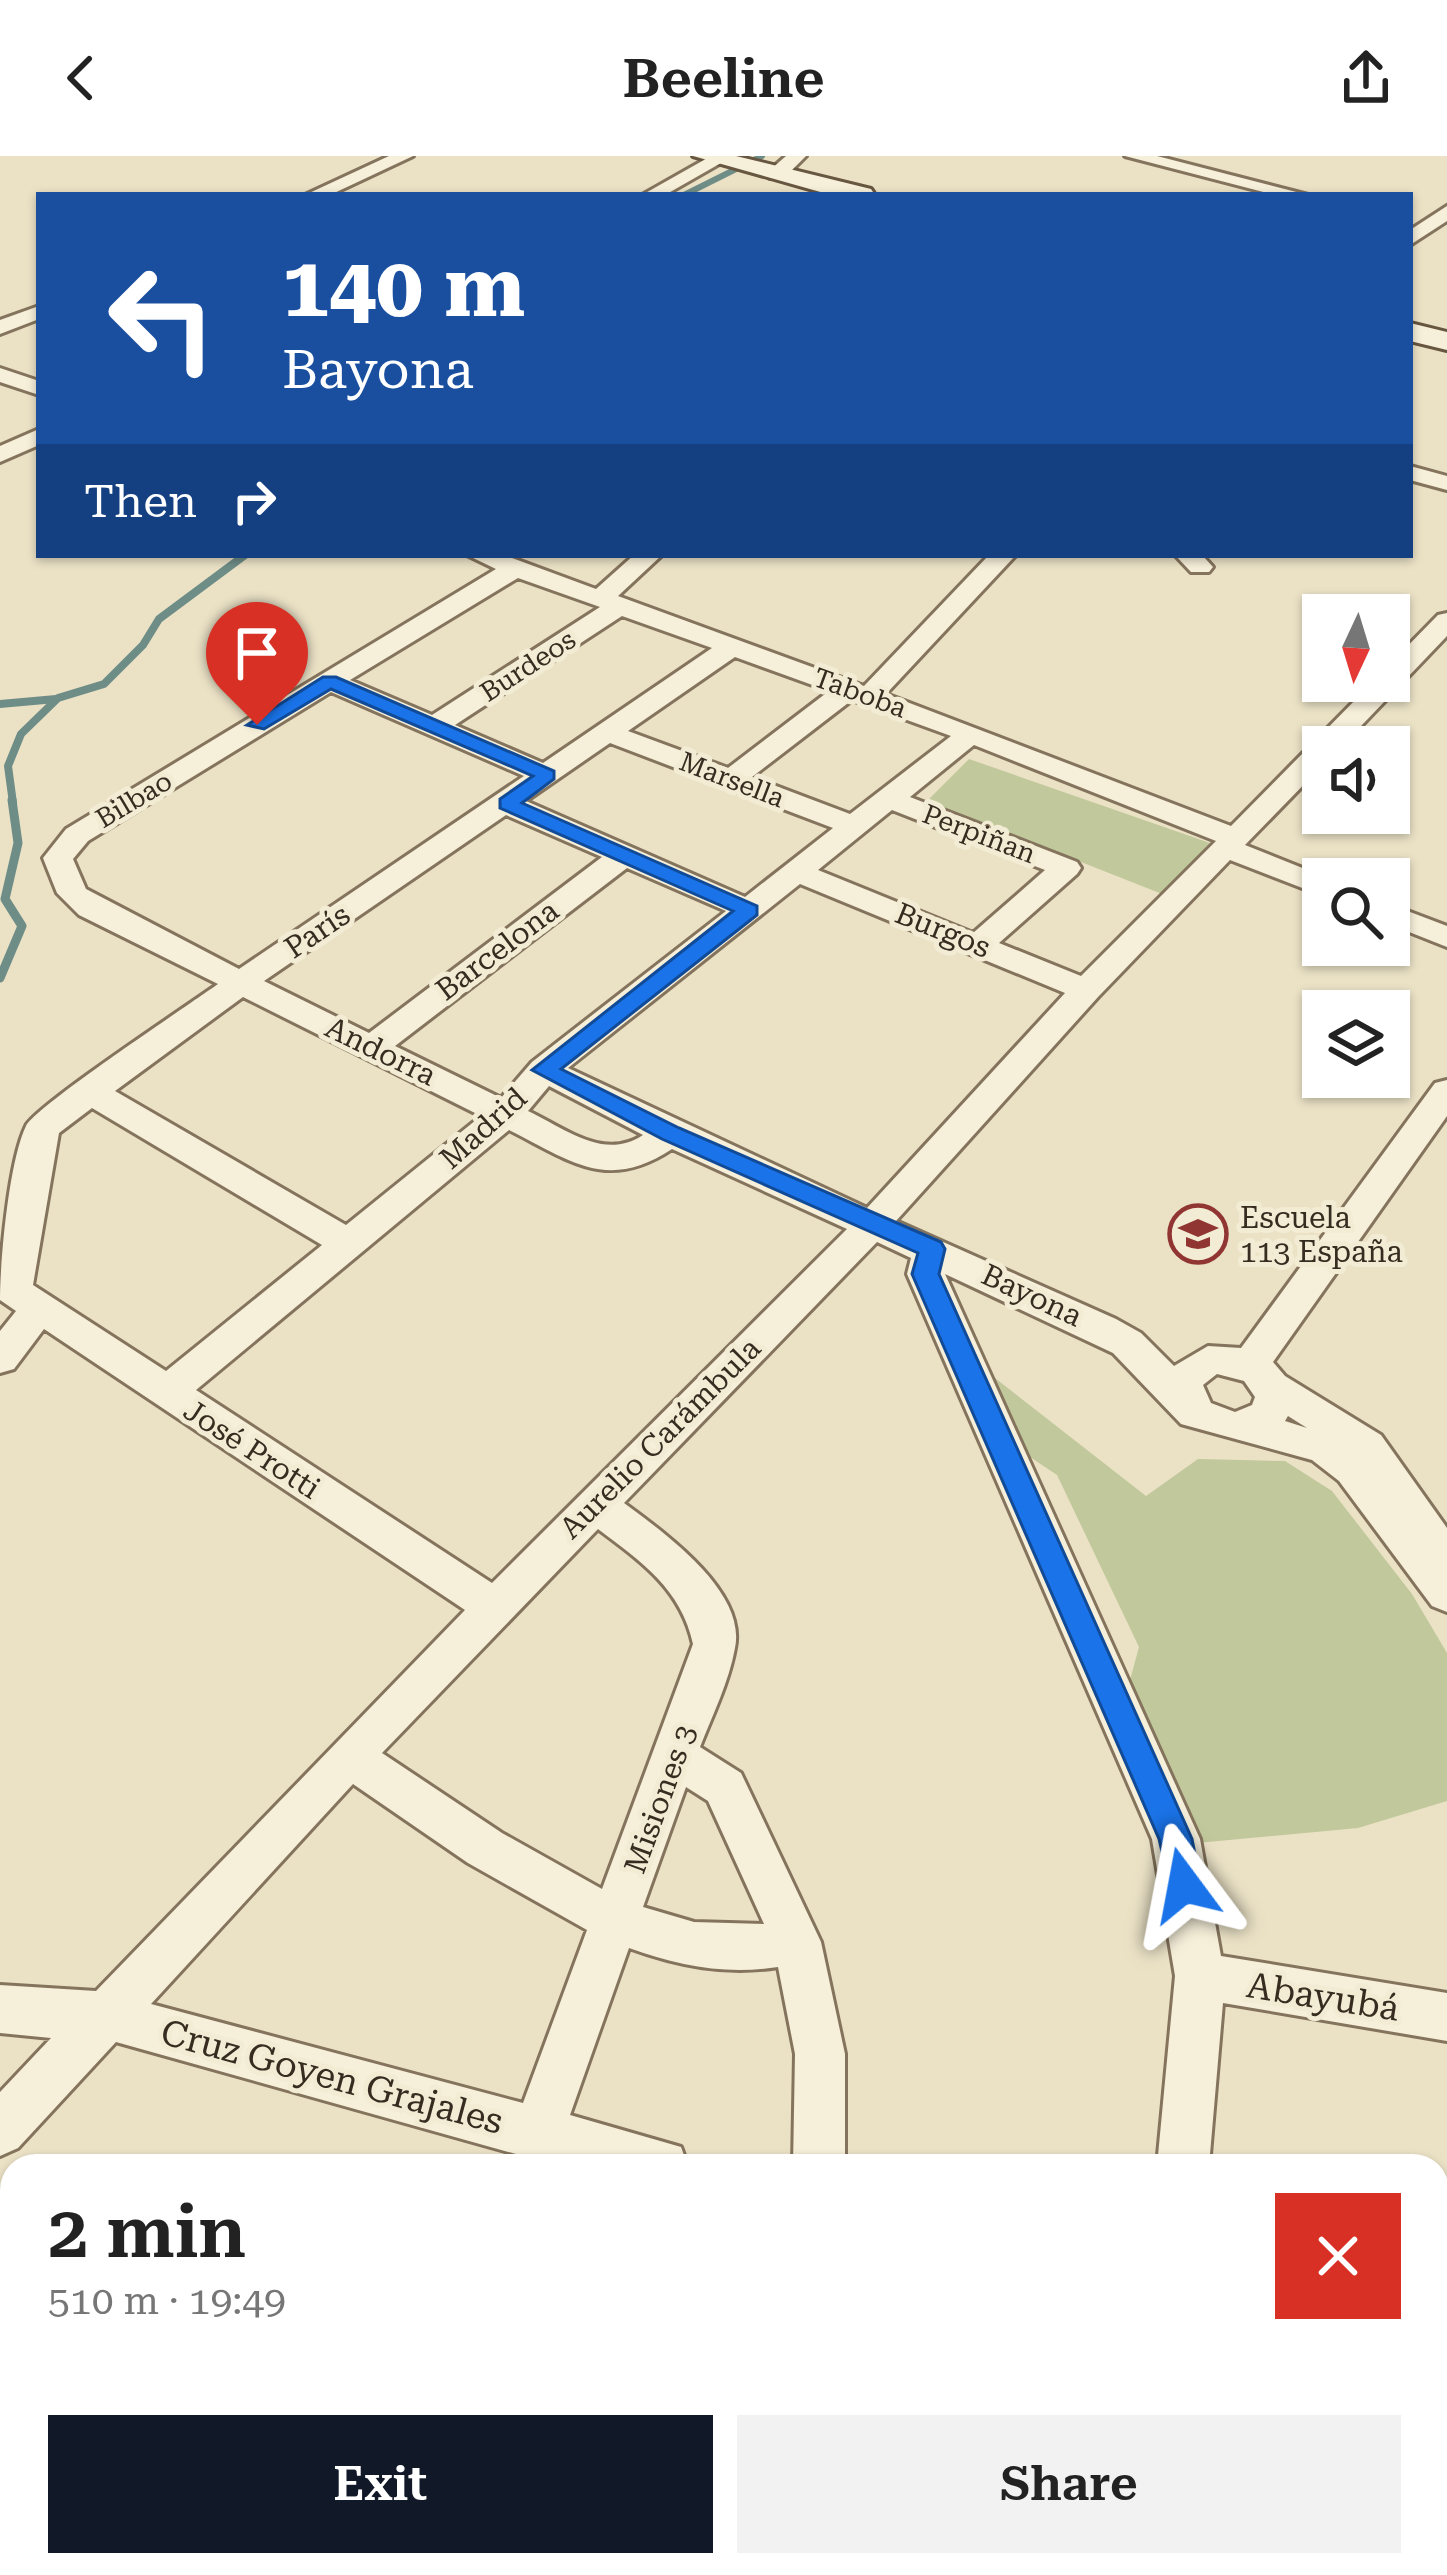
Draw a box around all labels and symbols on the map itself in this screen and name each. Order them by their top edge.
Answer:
north arrow [1302,594,1410,702]
pin [206,602,308,725]
street label: Burdeos [474,623,582,709]
street label: Taboba [809,661,911,725]
street label: Marsella [675,745,789,815]
street label: Bilbao [90,765,178,835]
street label: Perpiñan [918,798,1040,870]
street label: Barcelona [429,893,565,1007]
street label: Burgos [890,895,996,965]
street label: París [278,897,356,965]
street label: Andorra [320,1009,442,1093]
street label: Madrid [432,1080,534,1176]
place label: Escuela 113 España [1240,1200,1403,1269]
school or university icon: Escuela 113 España [1167,1203,1229,1265]
street label: Bayona [976,1257,1088,1333]
street label: Aurelio Carámbula [553,1331,767,1545]
street label: José Protti [177,1392,327,1506]
street label: Misiones 3 [617,1720,703,1878]
position arrow [1121,1822,1247,1948]
street label: Abayubá [1244,1964,1403,2030]
street label: Cruz Goyen Grajales [156,2011,508,2143]

